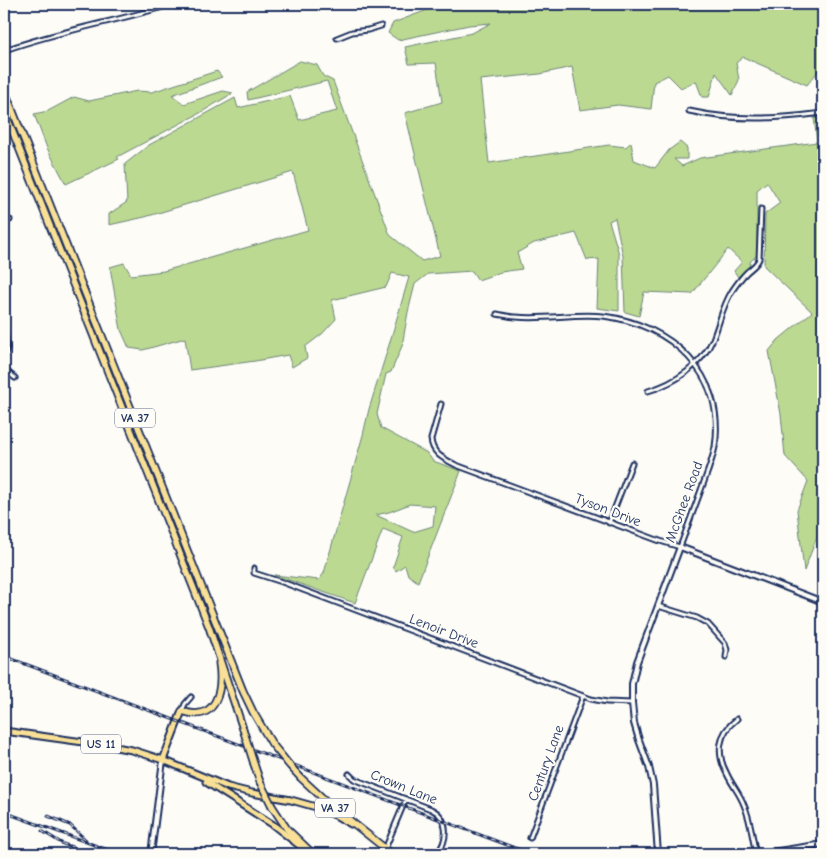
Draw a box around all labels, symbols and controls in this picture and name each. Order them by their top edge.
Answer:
road number: VA 37 [115,408,155,428]
street label: McGhee Road [661,459,707,545]
street label: Tyson Drive [573,490,643,530]
street label: Lenoir Drive [407,610,481,652]
street label: Century Lane [524,723,568,803]
road number: US 11 [81,734,121,754]
street label: Crown Lane [368,766,440,808]
road number: VA 37 [315,798,355,818]

